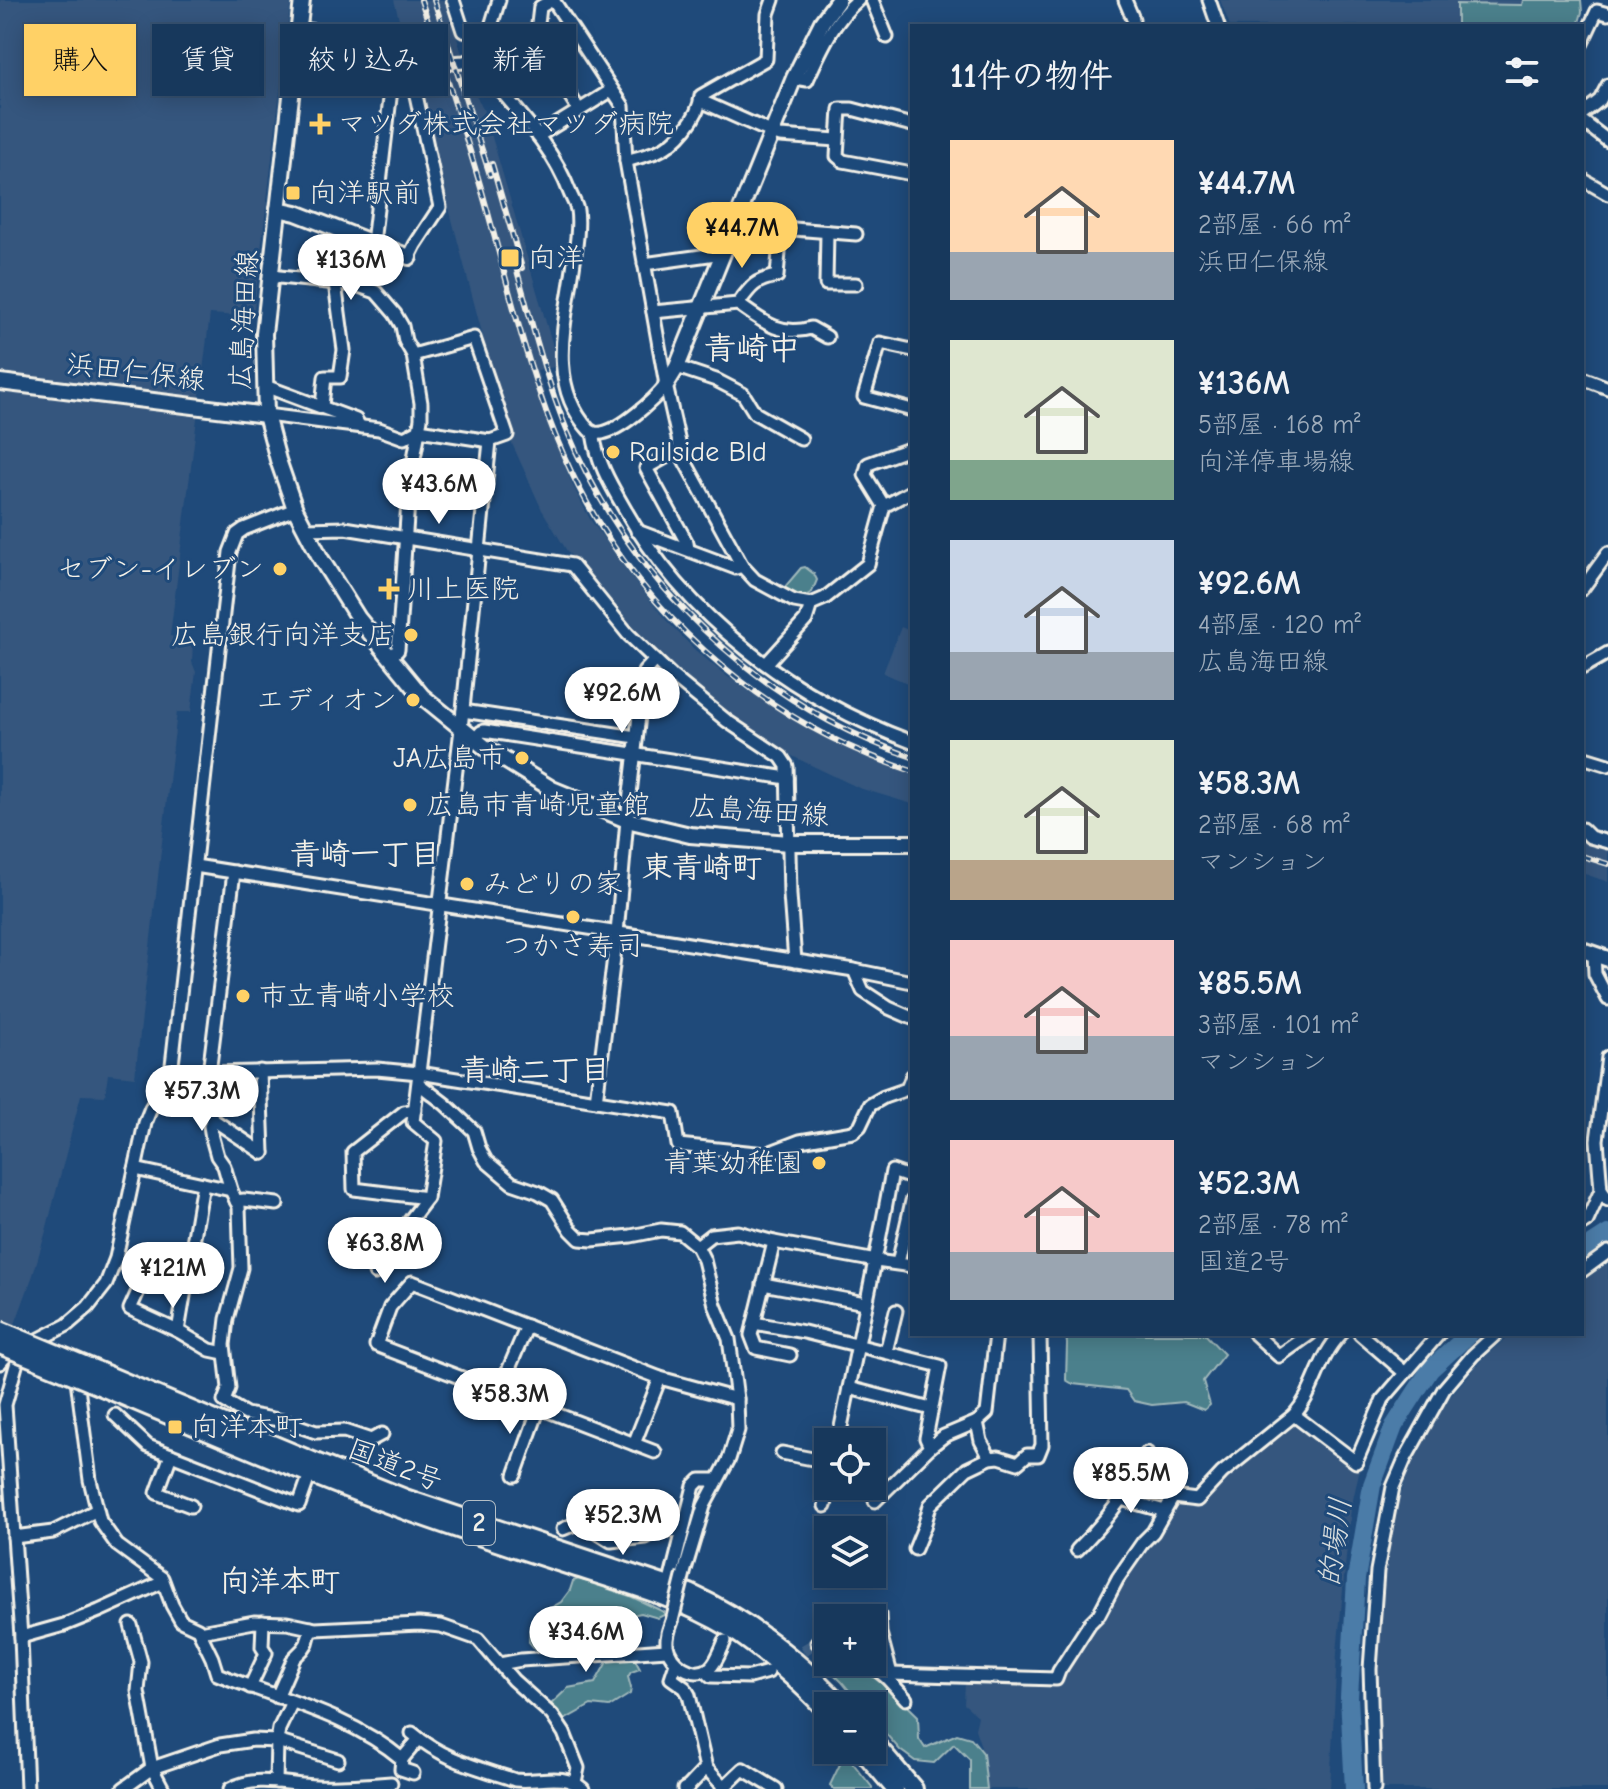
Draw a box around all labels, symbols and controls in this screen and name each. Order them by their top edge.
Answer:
chip: 購入 [24,24,136,96]
chip: 賃貸 [152,24,264,96]
chip: 絞り込み [280,24,448,96]
chip: 新着 [464,24,576,96]
icon: filters [1500,50,1544,94]
text: 11件の物件 [950,56,1113,96]
place label: マツダ株式会社マツダ病院 [338,108,674,140]
marker: マツダ株式会社マツダ病院 [309,113,331,135]
text: ¥44.7M [1198,163,1295,203]
icon: home [1014,172,1110,268]
place label: 向洋駅前 [309,177,421,209]
marker: 向洋駅前 [284,184,302,202]
pin: ¥44.7M [677,202,807,270]
text: 2部屋 · 66 m² [1198,210,1350,240]
text: ¥44.7M [705,213,779,243]
pin: ¥136M [295,234,407,302]
place label: 向洋 [528,242,584,274]
text: ¥136M [316,245,386,275]
marker: 向洋 [499,247,521,269]
text: 浜田仁保線 [1198,247,1328,277]
street label: 広島海田線 [224,249,264,391]
district label: 青崎中 [704,330,800,367]
street label: 浜田仁保線 [65,348,207,396]
text: ¥136M [1198,363,1290,403]
icon: home [1014,372,1110,468]
text: 5部屋 · 168 m² [1198,410,1360,440]
place label: Railside Bld [629,436,767,468]
marker: Railside Bld [604,443,622,461]
text: 向洋停車場線 [1198,447,1354,477]
pin: ¥43.6M [374,458,504,526]
text: ¥43.6M [400,469,478,499]
place label: セブン-イレブン [57,553,264,585]
marker: セブン-イレブン [271,560,289,578]
text: ¥92.6M [1198,563,1301,603]
icon: home [1014,572,1110,668]
place label: 川上医院 [407,573,519,605]
marker: 川上医院 [378,578,400,600]
text: 4部屋 · 120 m² [1198,610,1361,640]
place label: 広島銀行向洋支店 [171,619,395,651]
marker: 広島銀行向洋支店 [402,626,420,644]
text: 広島海田線 [1198,647,1328,677]
pin: ¥92.6M [557,667,687,735]
text: ¥92.6M [583,678,661,708]
place label: エディオン [256,684,397,716]
marker: エディオン [404,691,422,709]
place label: JA広島市 [393,742,506,774]
marker: JA広島市 [513,749,531,767]
text: ¥58.3M [1198,763,1301,803]
icon: home [1014,772,1110,868]
place label: 広島市青崎児童館 [426,789,650,821]
street label: 広島海田線 [688,790,830,832]
marker: 広島市青崎児童館 [401,796,419,814]
text: 2部屋 · 68 m² [1198,810,1350,840]
district label: 青崎一丁目 [290,837,440,872]
text: マンション [1198,847,1327,877]
district label: 東青崎町 [642,850,762,885]
place label: みどりの家 [483,868,623,900]
marker: みどりの家 [458,875,476,893]
marker: つかさ寿司 [564,908,582,926]
place label: つかさ寿司 [503,930,643,962]
text: ¥85.5M [1198,963,1302,1003]
icon: home [1014,972,1110,1068]
place label: 市立青崎小学校 [259,980,455,1012]
marker: 市立青崎小学校 [234,987,252,1005]
text: 3部屋 · 101 m² [1198,1010,1358,1040]
text: マンション [1198,1047,1327,1077]
district label: 青崎二丁目 [460,1053,610,1088]
pin: ¥57.3M [137,1065,267,1133]
text: ¥57.3M [164,1076,240,1106]
place label: 青葉幼稚園 [663,1147,803,1179]
marker: 青葉幼稚園 [810,1154,828,1172]
text: ¥52.3M [1198,1163,1300,1203]
icon: home [1014,1172,1110,1268]
text: 2部屋 · 78 m² [1198,1210,1348,1240]
pin: ¥63.8M [320,1217,450,1285]
text: ¥63.8M [346,1228,424,1258]
pin: ¥121M [117,1242,229,1310]
text: 国道2号 [1198,1247,1290,1277]
text: ¥121M [139,1253,207,1283]
pin: ¥58.3M [445,1368,575,1436]
text: ¥58.3M [471,1379,549,1409]
place label: 向洋本町 [191,1411,303,1443]
marker: 向洋本町 [166,1418,184,1436]
map controls [814,1428,886,1764]
button: locate [814,1428,886,1500]
street label: 国道2号 [343,1432,447,1498]
pin: ¥85.5M [1066,1447,1196,1515]
text: ¥85.5M [1091,1458,1171,1488]
pin: ¥52.3M [558,1489,688,1557]
water label: 的場川 [1311,1495,1359,1589]
text: ¥52.3M [584,1500,662,1530]
road number: 2 [463,1501,495,1545]
button: layers [814,1516,886,1588]
district label: 向洋本町 [220,1564,340,1599]
button: + [814,1604,886,1676]
pin: ¥34.6M [521,1606,651,1674]
text: ¥34.6M [547,1617,625,1647]
button: − [814,1692,886,1764]

